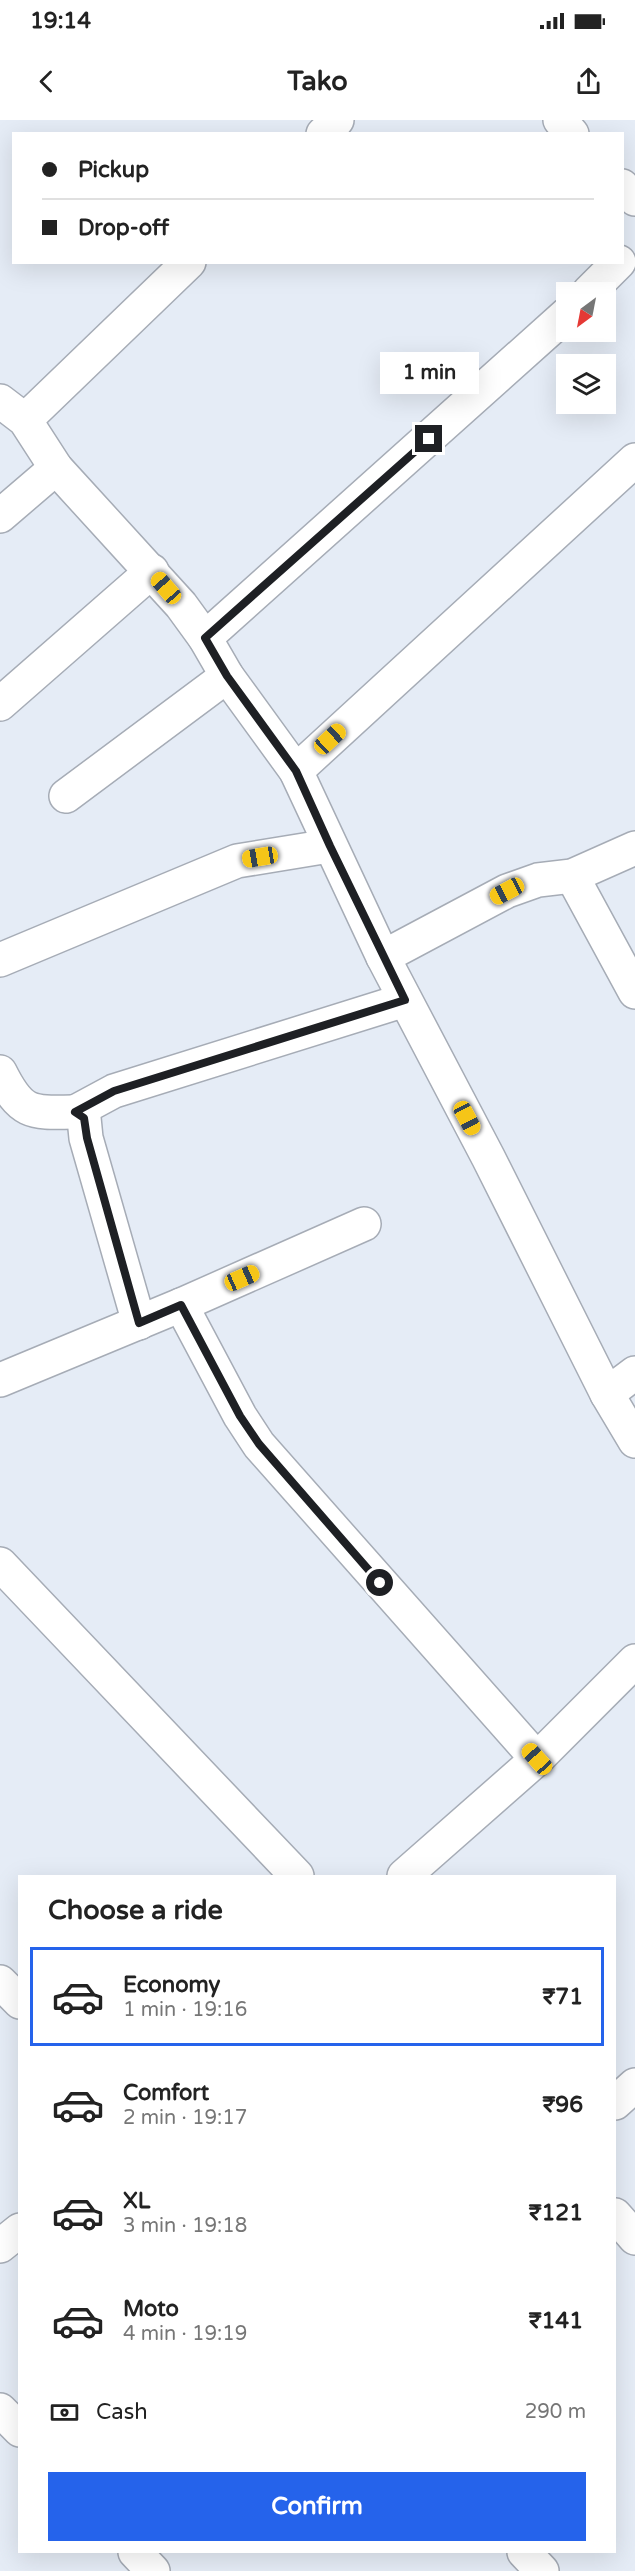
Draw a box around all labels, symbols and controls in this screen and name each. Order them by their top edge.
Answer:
text: 19:14 [30,8,91,34]
icon: back [30,65,63,98]
text: Tako [287,65,348,98]
icon: share [572,65,605,98]
text: Pickup [78,157,149,183]
text: Drop-off [78,215,169,241]
north arrow [556,282,616,342]
map controls [556,282,616,414]
callout: 1 min [380,352,478,394]
button: layers [556,354,616,414]
text: 1 min [403,361,456,385]
route end [415,425,442,452]
car [147,569,185,607]
car [311,720,349,758]
car [241,845,279,869]
car [487,875,527,907]
car [451,1098,483,1138]
car [222,1262,262,1294]
route start [366,1569,393,1596]
car [518,1740,556,1778]
text: Choose a ride [48,1894,223,1927]
icon: car [51,1970,105,2024]
text: Economy [123,1972,220,1998]
text: ₹71 [542,1984,583,2010]
text: 1 min · 19:16 [123,1998,247,2022]
icon: car [51,2078,105,2132]
text: Comfort [123,2080,209,2106]
text: ₹96 [542,2092,583,2118]
text: 2 min · 19:17 [123,2106,247,2130]
icon: car [51,2186,105,2240]
text: XL [123,2188,150,2214]
text: ₹121 [529,2200,583,2226]
text: 3 min · 19:18 [123,2214,247,2238]
icon: car [51,2294,105,2348]
text: Moto [123,2296,179,2322]
text: ₹141 [529,2308,583,2334]
text: 4 min · 19:19 [123,2322,247,2346]
icon: cash [48,2396,81,2429]
text: Cash [96,2399,148,2425]
text: 290 m [525,2400,586,2424]
button: Confirm [48,2472,586,2541]

